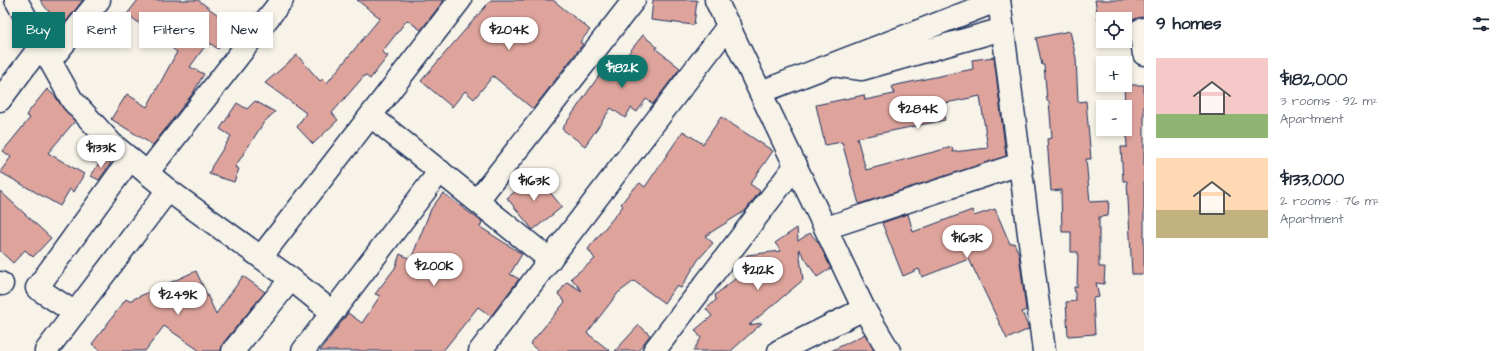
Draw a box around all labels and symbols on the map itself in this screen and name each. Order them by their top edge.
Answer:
pin: $204K [481,17,537,51]
pin: $182K [594,55,650,89]
pin: $284K [890,96,946,130]
pin: $133K [73,135,129,169]
pin: $163K [506,168,562,202]
pin: $163K [939,225,995,259]
pin: $200K [406,253,462,287]
pin: $212K [730,257,786,291]
pin: $249K [150,282,206,316]

